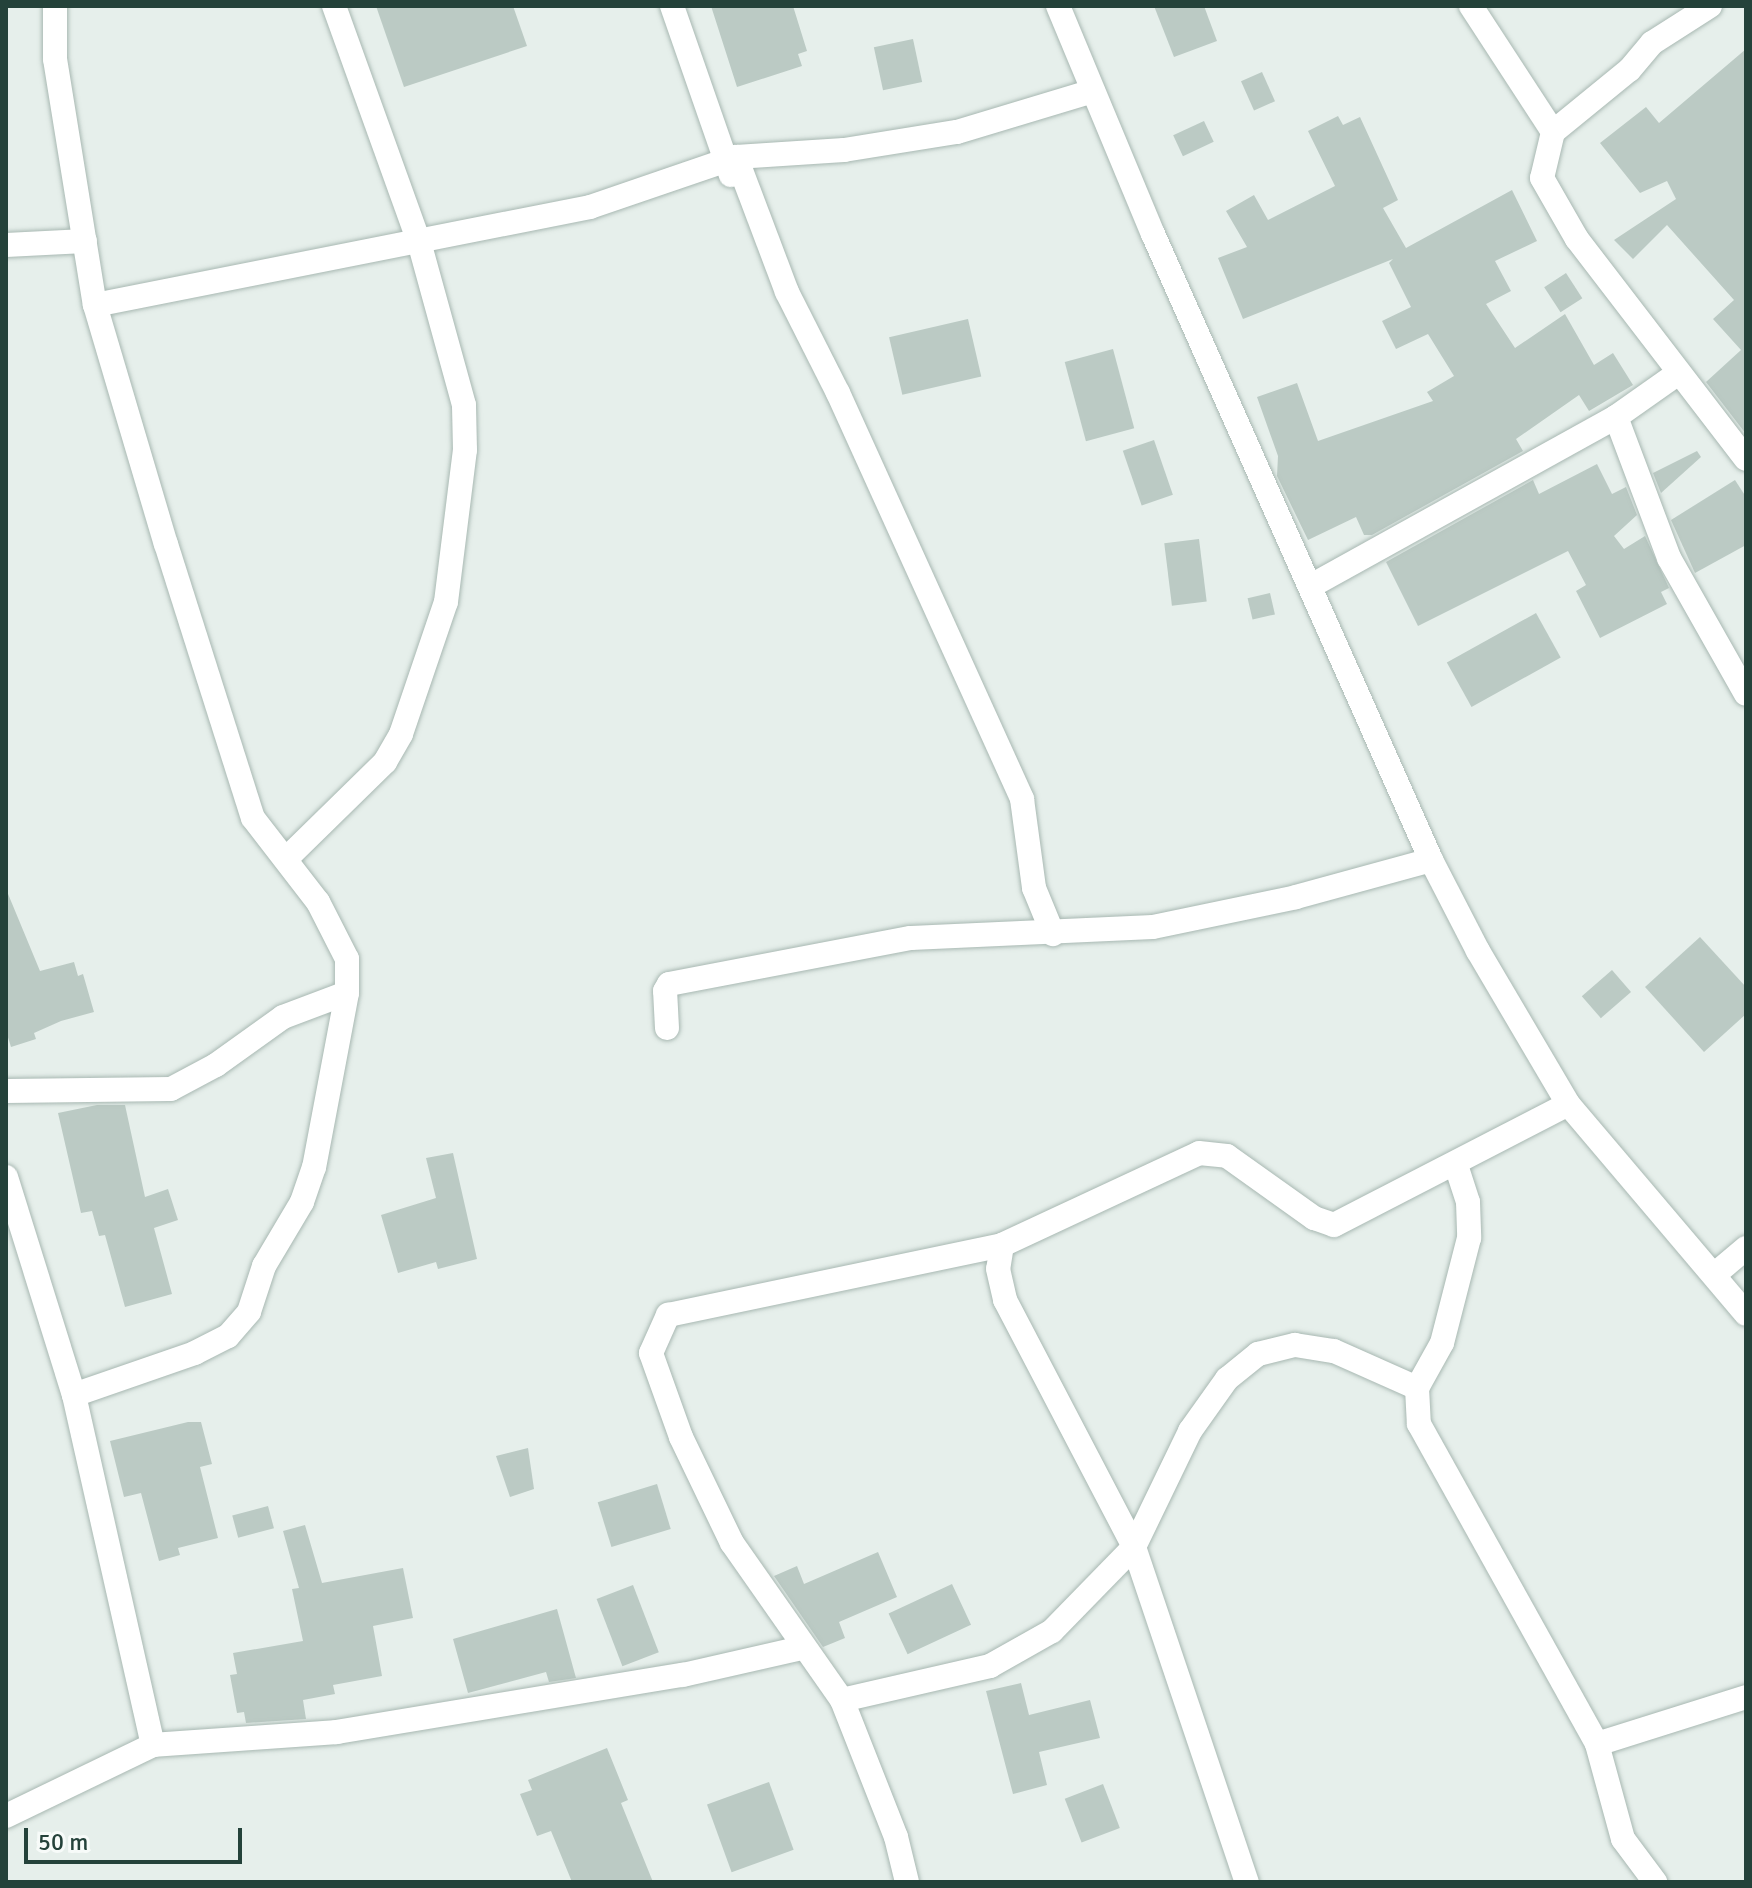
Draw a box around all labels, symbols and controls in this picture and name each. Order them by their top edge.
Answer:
scale bar [28,1812,246,1862]
text: 50 m [38,1827,88,1857]

